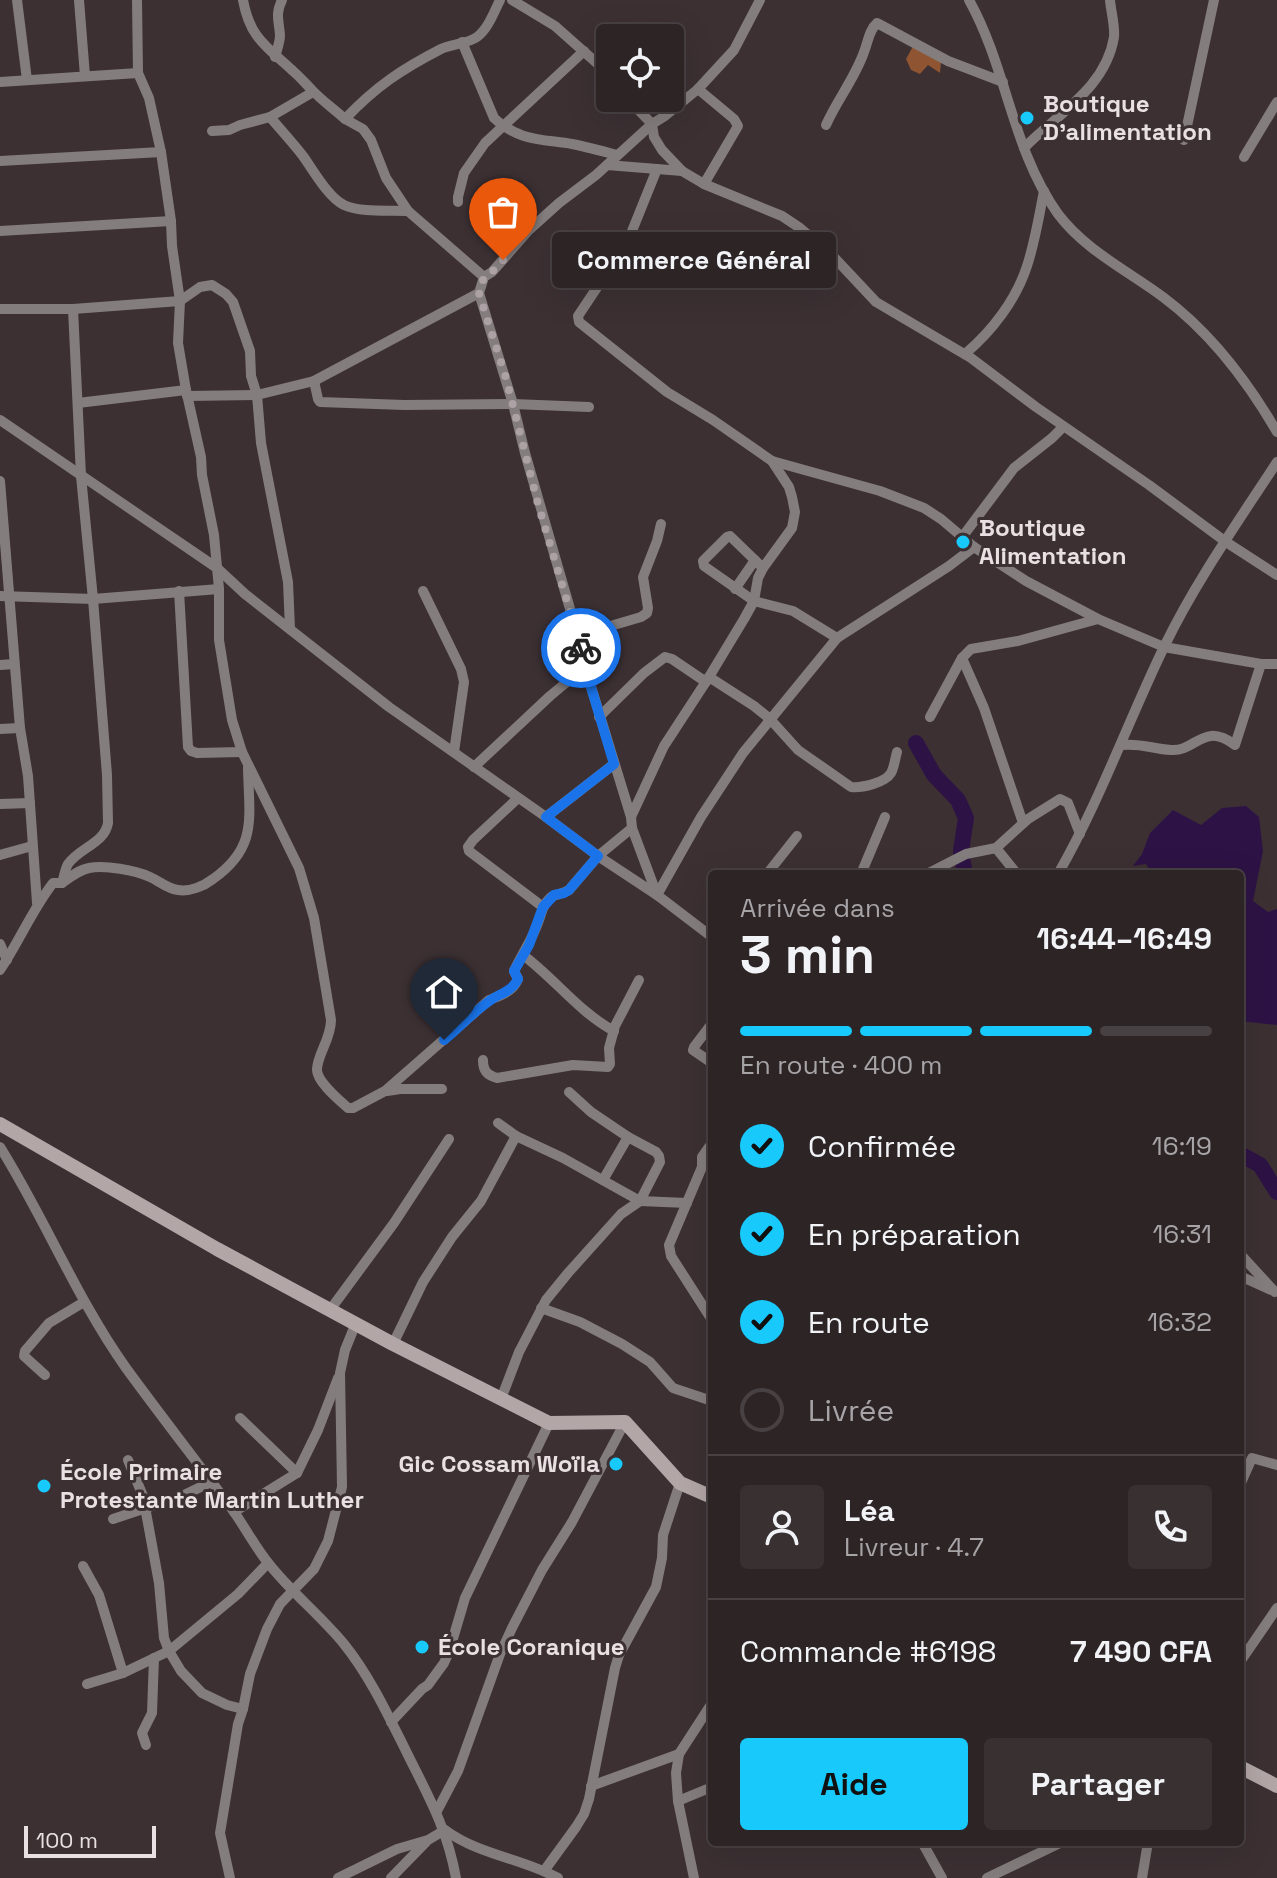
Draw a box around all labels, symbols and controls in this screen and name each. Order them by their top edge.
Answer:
map controls [596,24,684,112]
button: locate [596,24,684,112]
place label: Boutique D'alimentation [1043,88,1212,147]
marker: Boutique D'alimentation [1018,109,1036,127]
pin [469,178,537,260]
icon: bag [481,190,525,234]
callout: Commerce Général [551,232,835,288]
text: Commerce Général [577,243,811,277]
place label: Boutique Alimentation [979,512,1127,571]
marker: Boutique Alimentation [954,533,972,551]
courier [541,608,621,688]
icon: bike [559,626,603,670]
text: Arrivée dans [740,891,895,925]
text: 16:44–16:49 [1037,919,1212,958]
text: 3 min [740,922,875,988]
pin [410,958,478,1040]
icon: home [422,970,466,1014]
text: En route · 400 m [740,1048,942,1082]
icon: check [740,1124,784,1168]
text: Confirmée [808,1127,956,1166]
text: 16:19 [1152,1129,1212,1163]
icon: check [740,1212,784,1256]
text: En préparation [808,1215,1021,1254]
text: 16:31 [1152,1217,1212,1251]
icon: check [740,1300,784,1344]
text: En route [808,1303,930,1342]
text: 16:32 [1147,1305,1212,1339]
text: Livrée [808,1391,894,1430]
place label: Gic Cossam Woïla [398,1448,600,1479]
marker: Gic Cossam Woïla [607,1455,625,1473]
place label: École Primaire Protestante Martin Luther [60,1456,364,1515]
marker: École Primaire Protestante Martin Luther [35,1477,53,1495]
button: person [740,1485,824,1569]
button: phone [1128,1485,1212,1569]
text: Léa [844,1491,895,1530]
text: Livreur · 4.7 [844,1530,984,1564]
place label: École Coranique [438,1631,625,1662]
text: Commande #6198 [740,1632,997,1671]
text: 7 490 CFA [1070,1632,1212,1671]
marker: École Coranique [413,1638,431,1656]
button: Aide [740,1738,968,1830]
button: Partager [984,1738,1212,1830]
scale bar [24,1822,156,1858]
text: 100 m [36,1826,98,1854]

